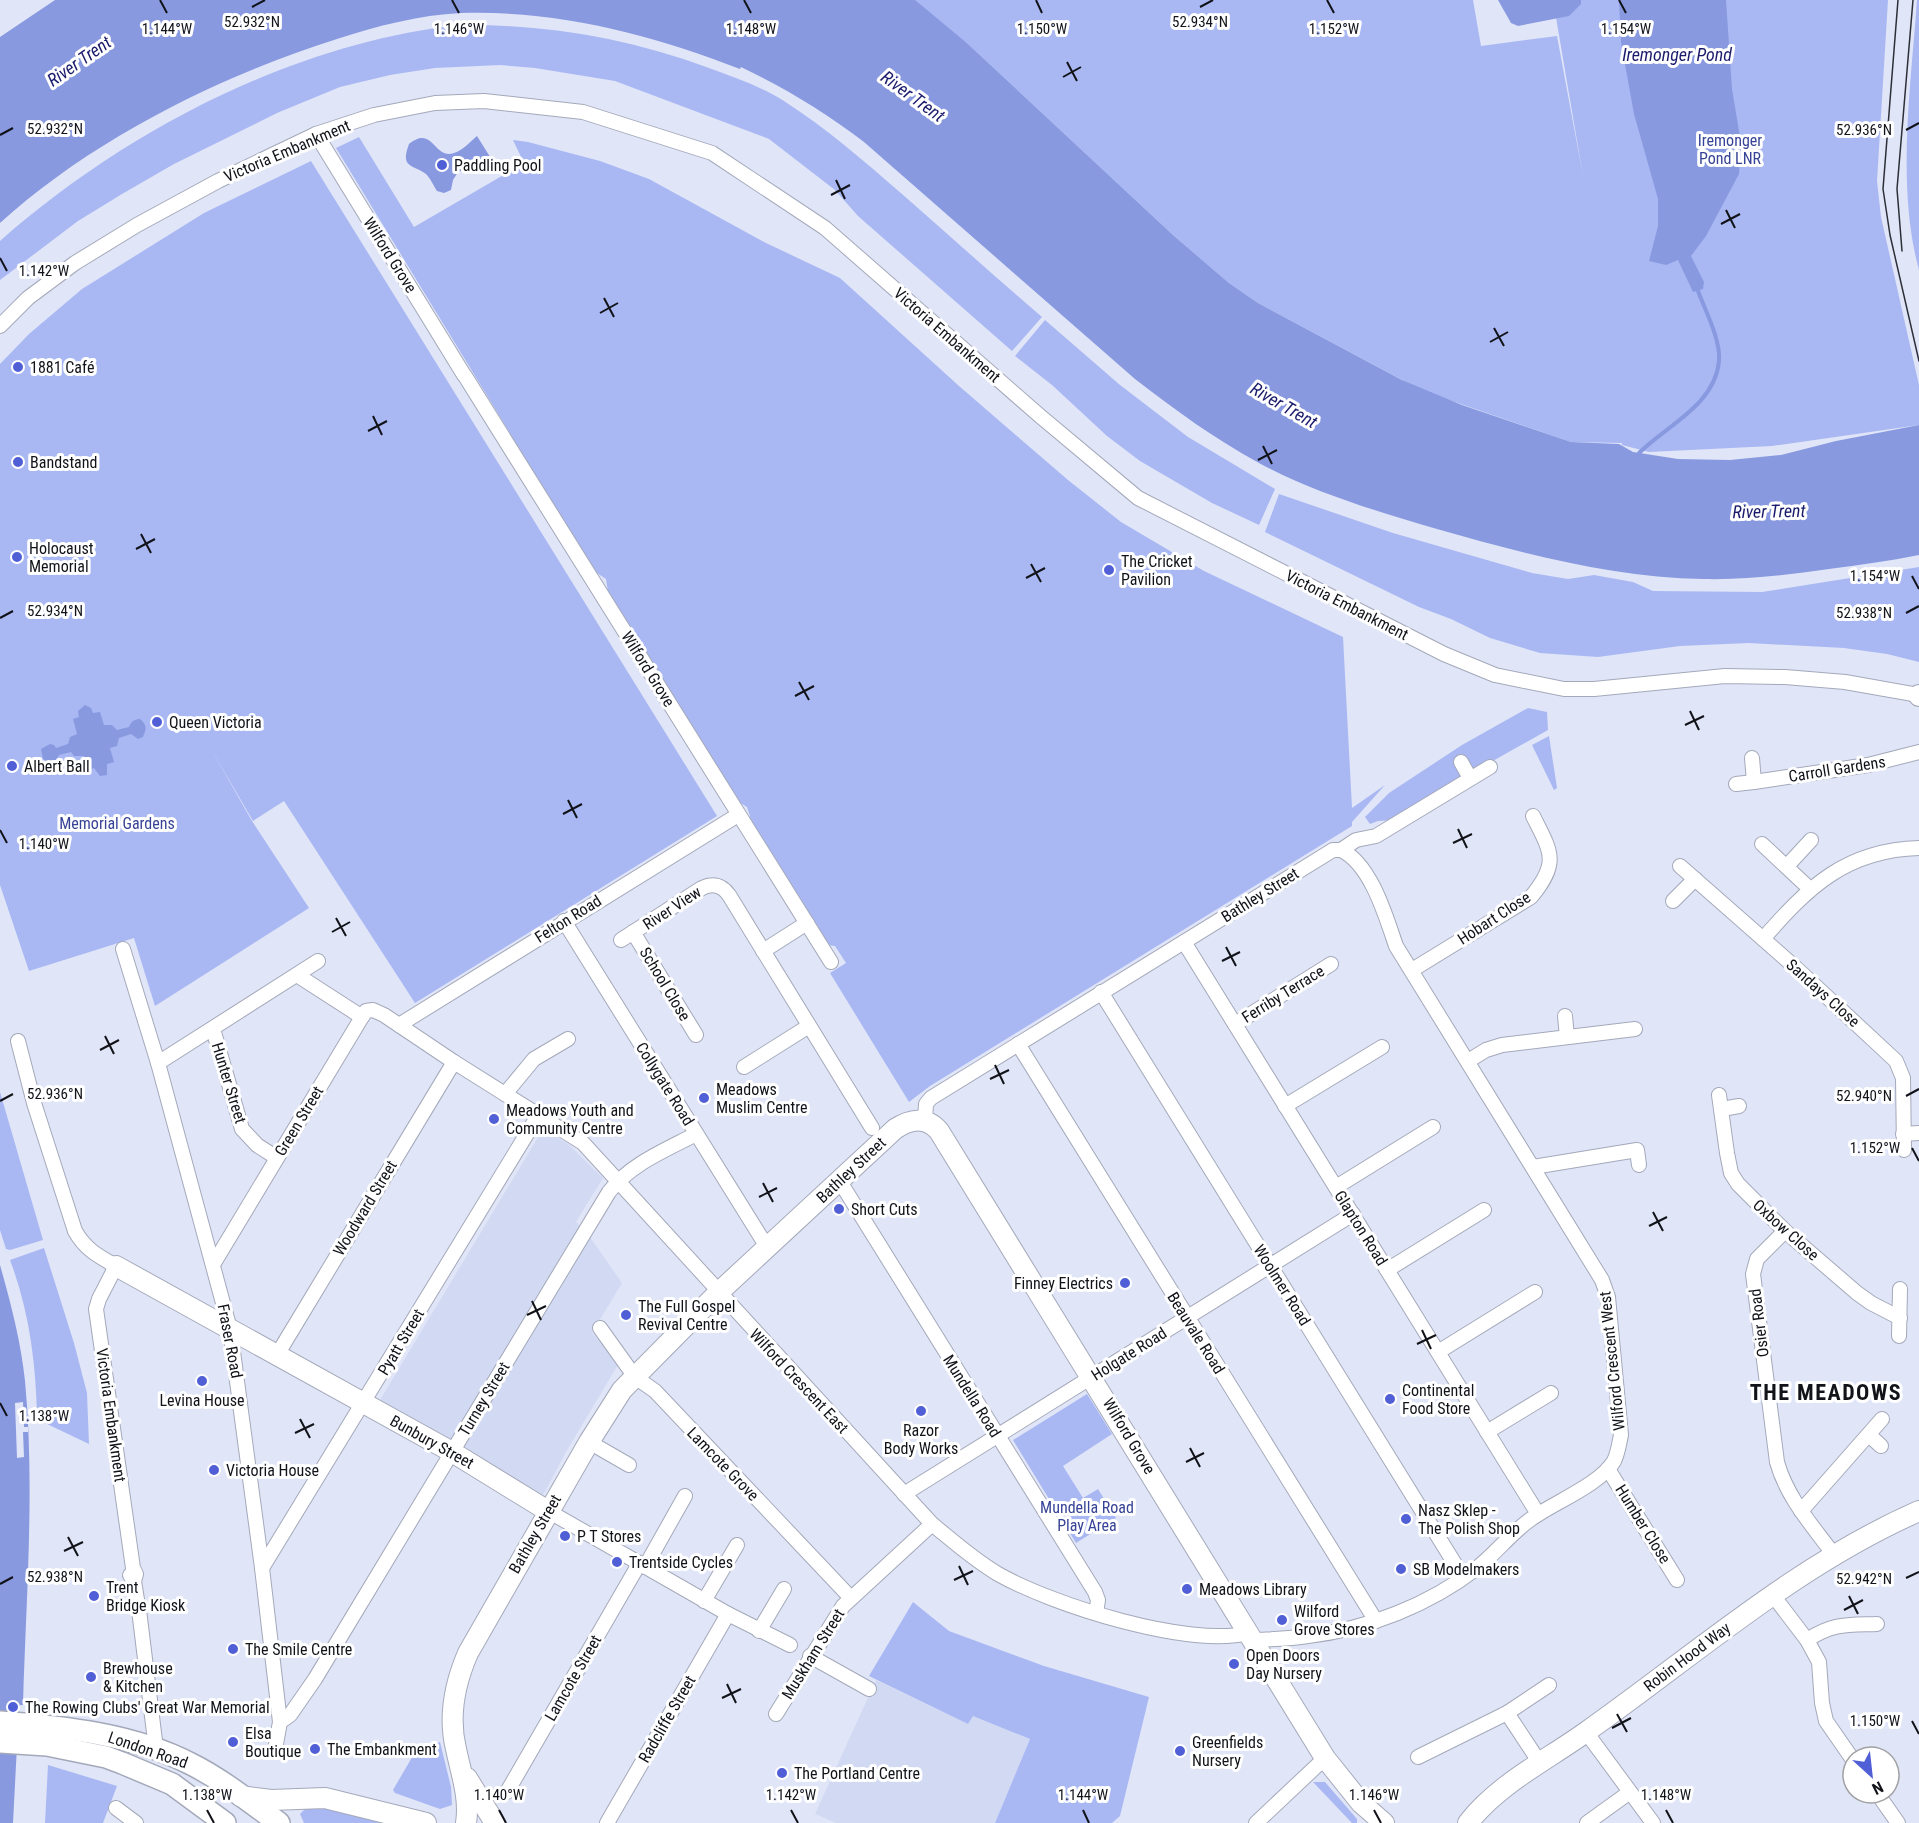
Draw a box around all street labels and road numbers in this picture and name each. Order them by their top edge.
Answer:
street label: Victoria Embankment [221,116,353,186]
street label: Wilford Grove [359,214,421,296]
street label: Victoria Embankment [890,284,1004,387]
street label: Victoria Embankment [1283,566,1412,644]
street label: Wilford Grove [617,628,679,710]
street label: Carroll Gardens [1787,752,1887,786]
street label: Bathley Street [1218,864,1302,926]
street label: River View [639,882,705,934]
street label: Hobart Close [1454,887,1534,949]
street label: Felton Road [531,891,605,947]
street label: School Close [636,944,694,1024]
street label: Sandays Close [1782,955,1864,1031]
street label: Ferriby Terrace [1238,961,1328,1027]
street label: Collygate Road [632,1039,698,1129]
street label: Hunter Street [208,1040,250,1126]
street label: Green Street [271,1082,327,1159]
street label: Bathley Street [812,1133,890,1207]
street label: Woodward Street [329,1157,401,1259]
street label: Glapton Road [1330,1187,1392,1269]
street label: Oxbow Close [1749,1195,1823,1265]
street label: Woolmer Road [1250,1241,1314,1329]
street label: Osier Road [1745,1288,1773,1358]
street label: Beauvale Road [1163,1289,1229,1377]
street label: Wilford Crescent West [1595,1290,1629,1432]
street label: Fraser Road [214,1302,246,1380]
street label: Pyatt Street [374,1305,428,1379]
street label: Holgate Road [1088,1323,1170,1385]
street label: Wilford Crescent East [746,1325,853,1437]
street label: Victoria Embankment [92,1347,130,1483]
street label: Mundella Road [939,1351,1005,1441]
street label: Turney Street [454,1358,514,1440]
street label: Wilford Grove [1099,1395,1159,1477]
street label: Bunbury Street [387,1411,477,1473]
street label: Lamcote Grove [683,1423,763,1505]
street label: Humber Close [1611,1481,1675,1567]
street label: Bathley Street [505,1491,565,1577]
street label: Muskham Street [778,1605,848,1703]
street label: Robin Hood Way [1640,1618,1734,1696]
street label: Lamcote Street [541,1631,605,1724]
street label: Radcliffe Street [634,1672,700,1766]
street label: London Road [106,1728,190,1772]

